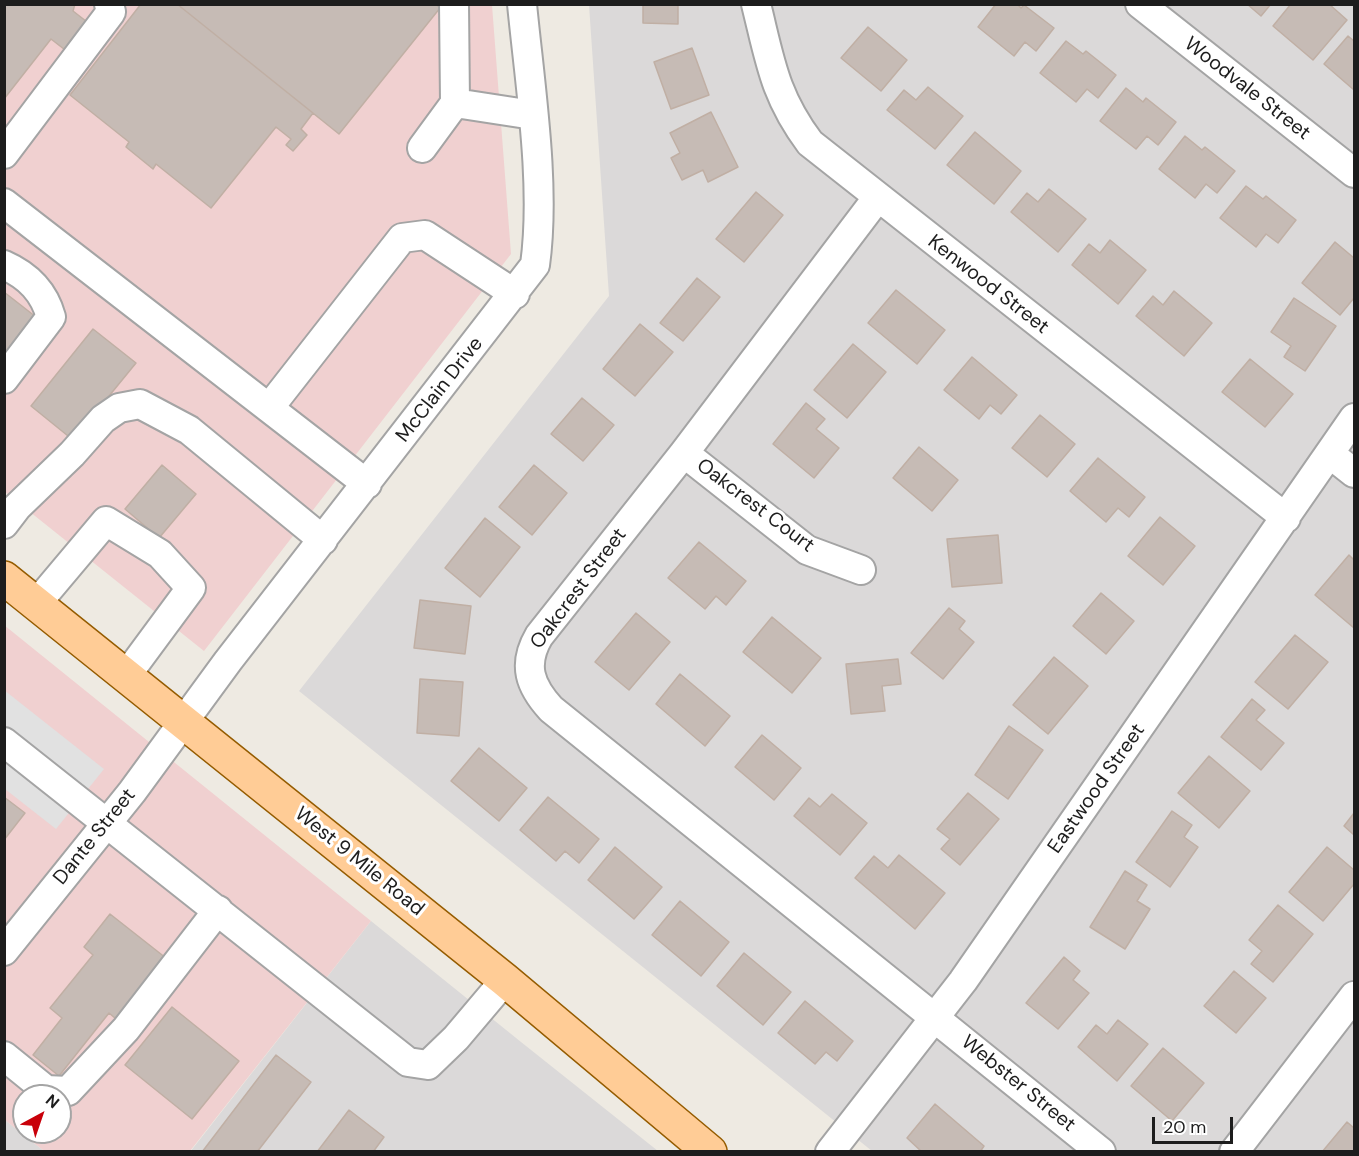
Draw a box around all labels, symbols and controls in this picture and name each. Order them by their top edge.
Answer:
street label: Woodvale Street [1179,32,1315,146]
street label: Kenwood Street [923,230,1053,340]
street label: McClain Drive [391,333,489,447]
street label: Oakcrest Court [691,454,819,558]
street label: Oakcrest Street [526,524,632,654]
street label: Eastwood Street [1043,720,1151,858]
street label: Dante Street [49,784,141,890]
street label: West 9 Mile Road [289,802,429,922]
street label: Webster Street [956,1031,1080,1137]
north arrow [12,1084,72,1144]
text: N [41,1090,64,1113]
scale bar [1155,1105,1236,1143]
text: 20 m [1163,1115,1206,1139]

